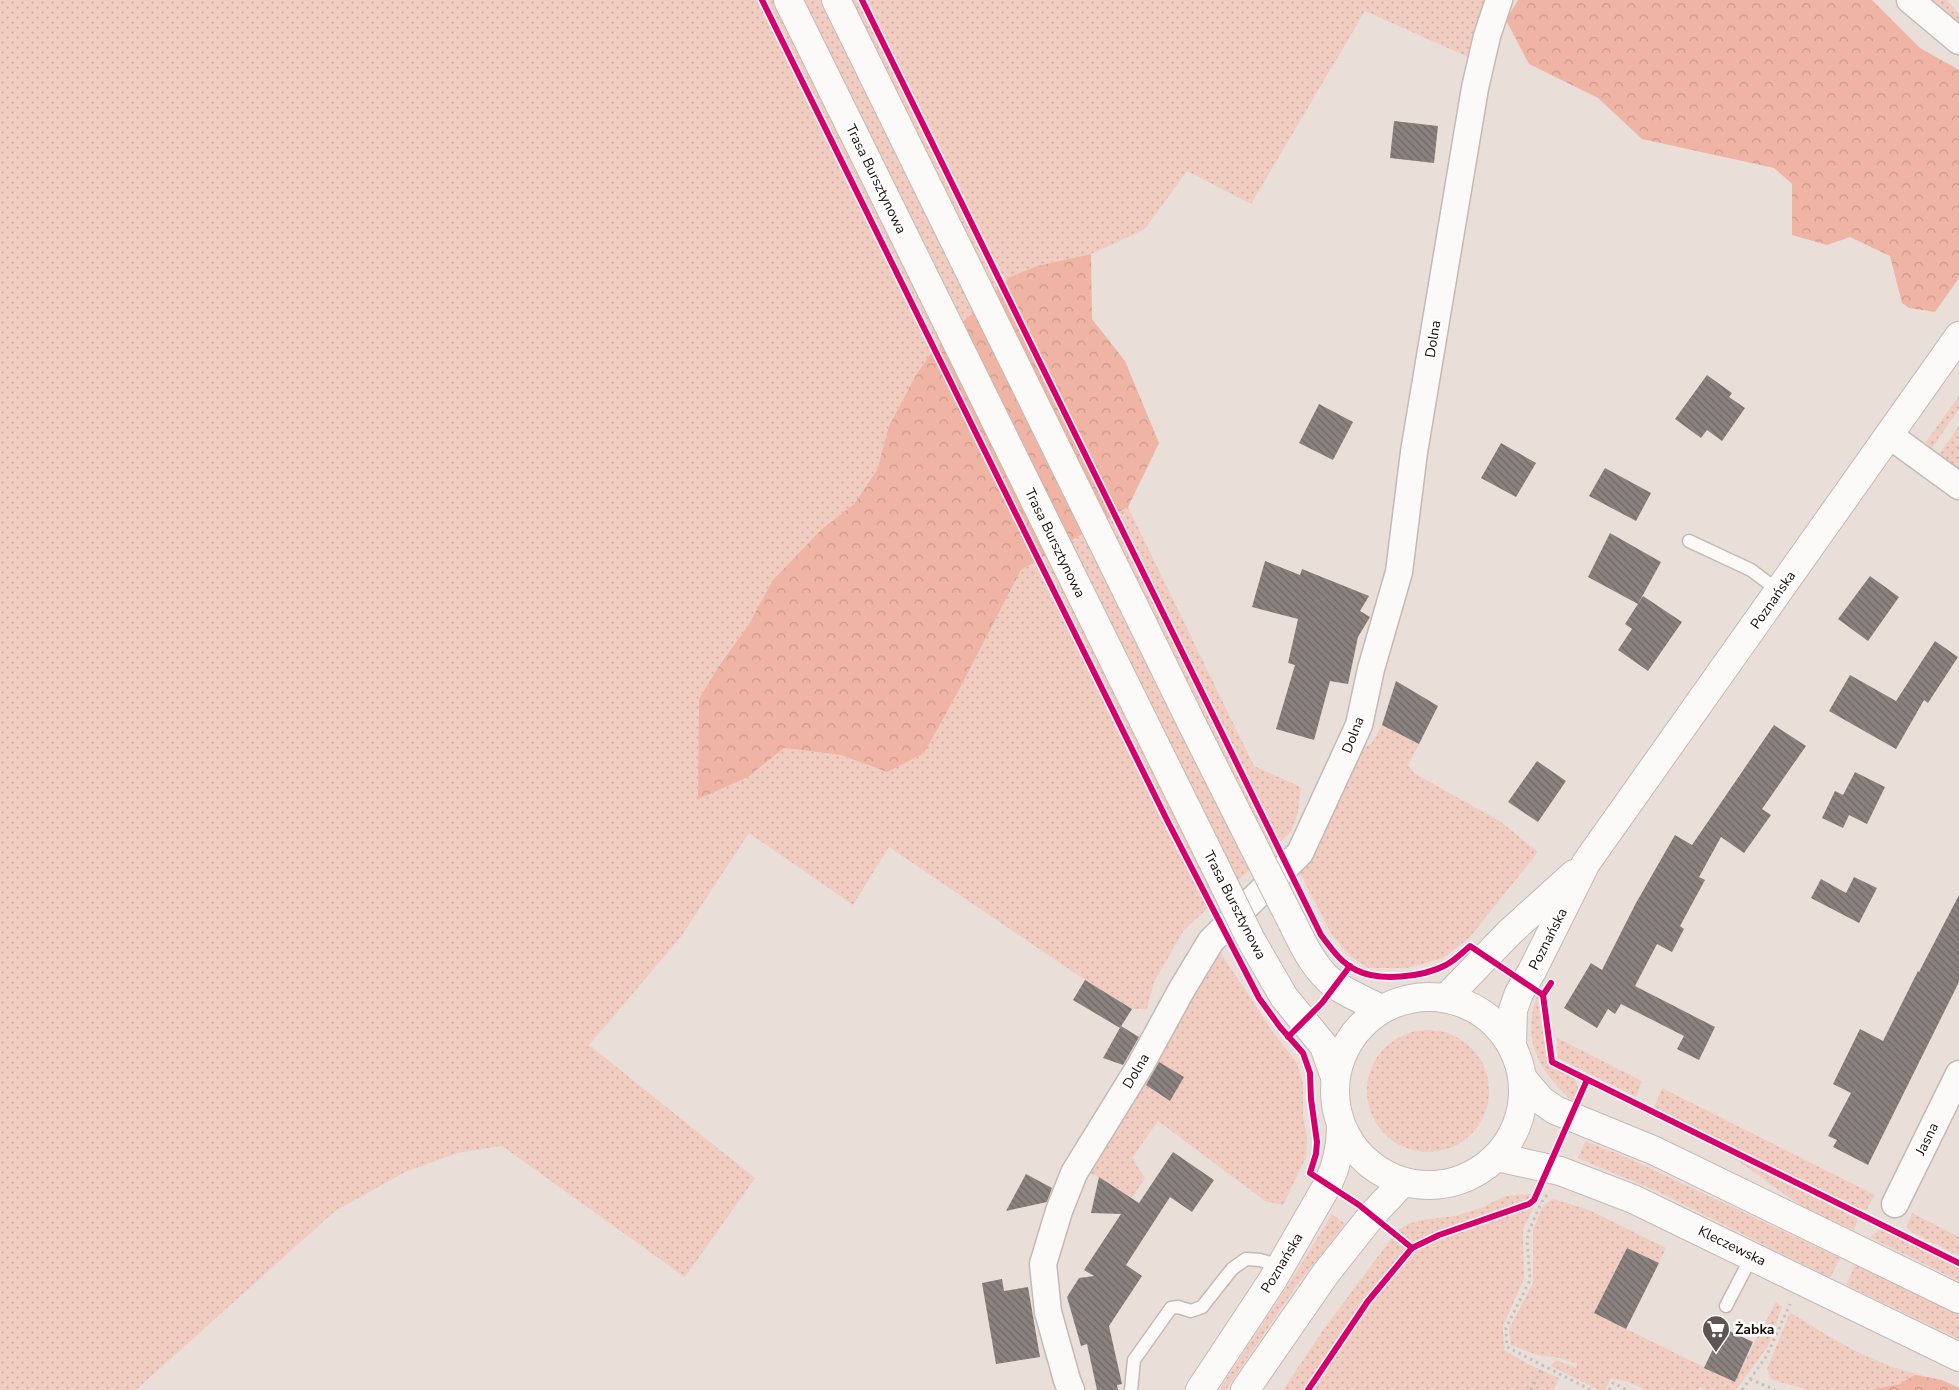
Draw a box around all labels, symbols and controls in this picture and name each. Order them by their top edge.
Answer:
street label: Trasa Bursztynowa [841,121,911,237]
street label: Dolna [1421,319,1445,359]
street label: Trasa Bursztynowa [1020,485,1090,601]
street label: Poznańska [1746,567,1800,633]
street label: Dolna [1337,714,1369,756]
street label: Trasa Bursztynowa [1199,847,1271,963]
street label: Poznańska [1524,905,1572,973]
street label: Dolna [1118,1050,1154,1092]
street label: Jasna [1911,1120,1943,1159]
street label: Kleczewska [1695,1221,1769,1271]
street label: Poznańska [1257,1229,1307,1297]
supermarket icon: Żabka [1701,1314,1731,1353]
place label: Żabka [1735,1320,1774,1339]

